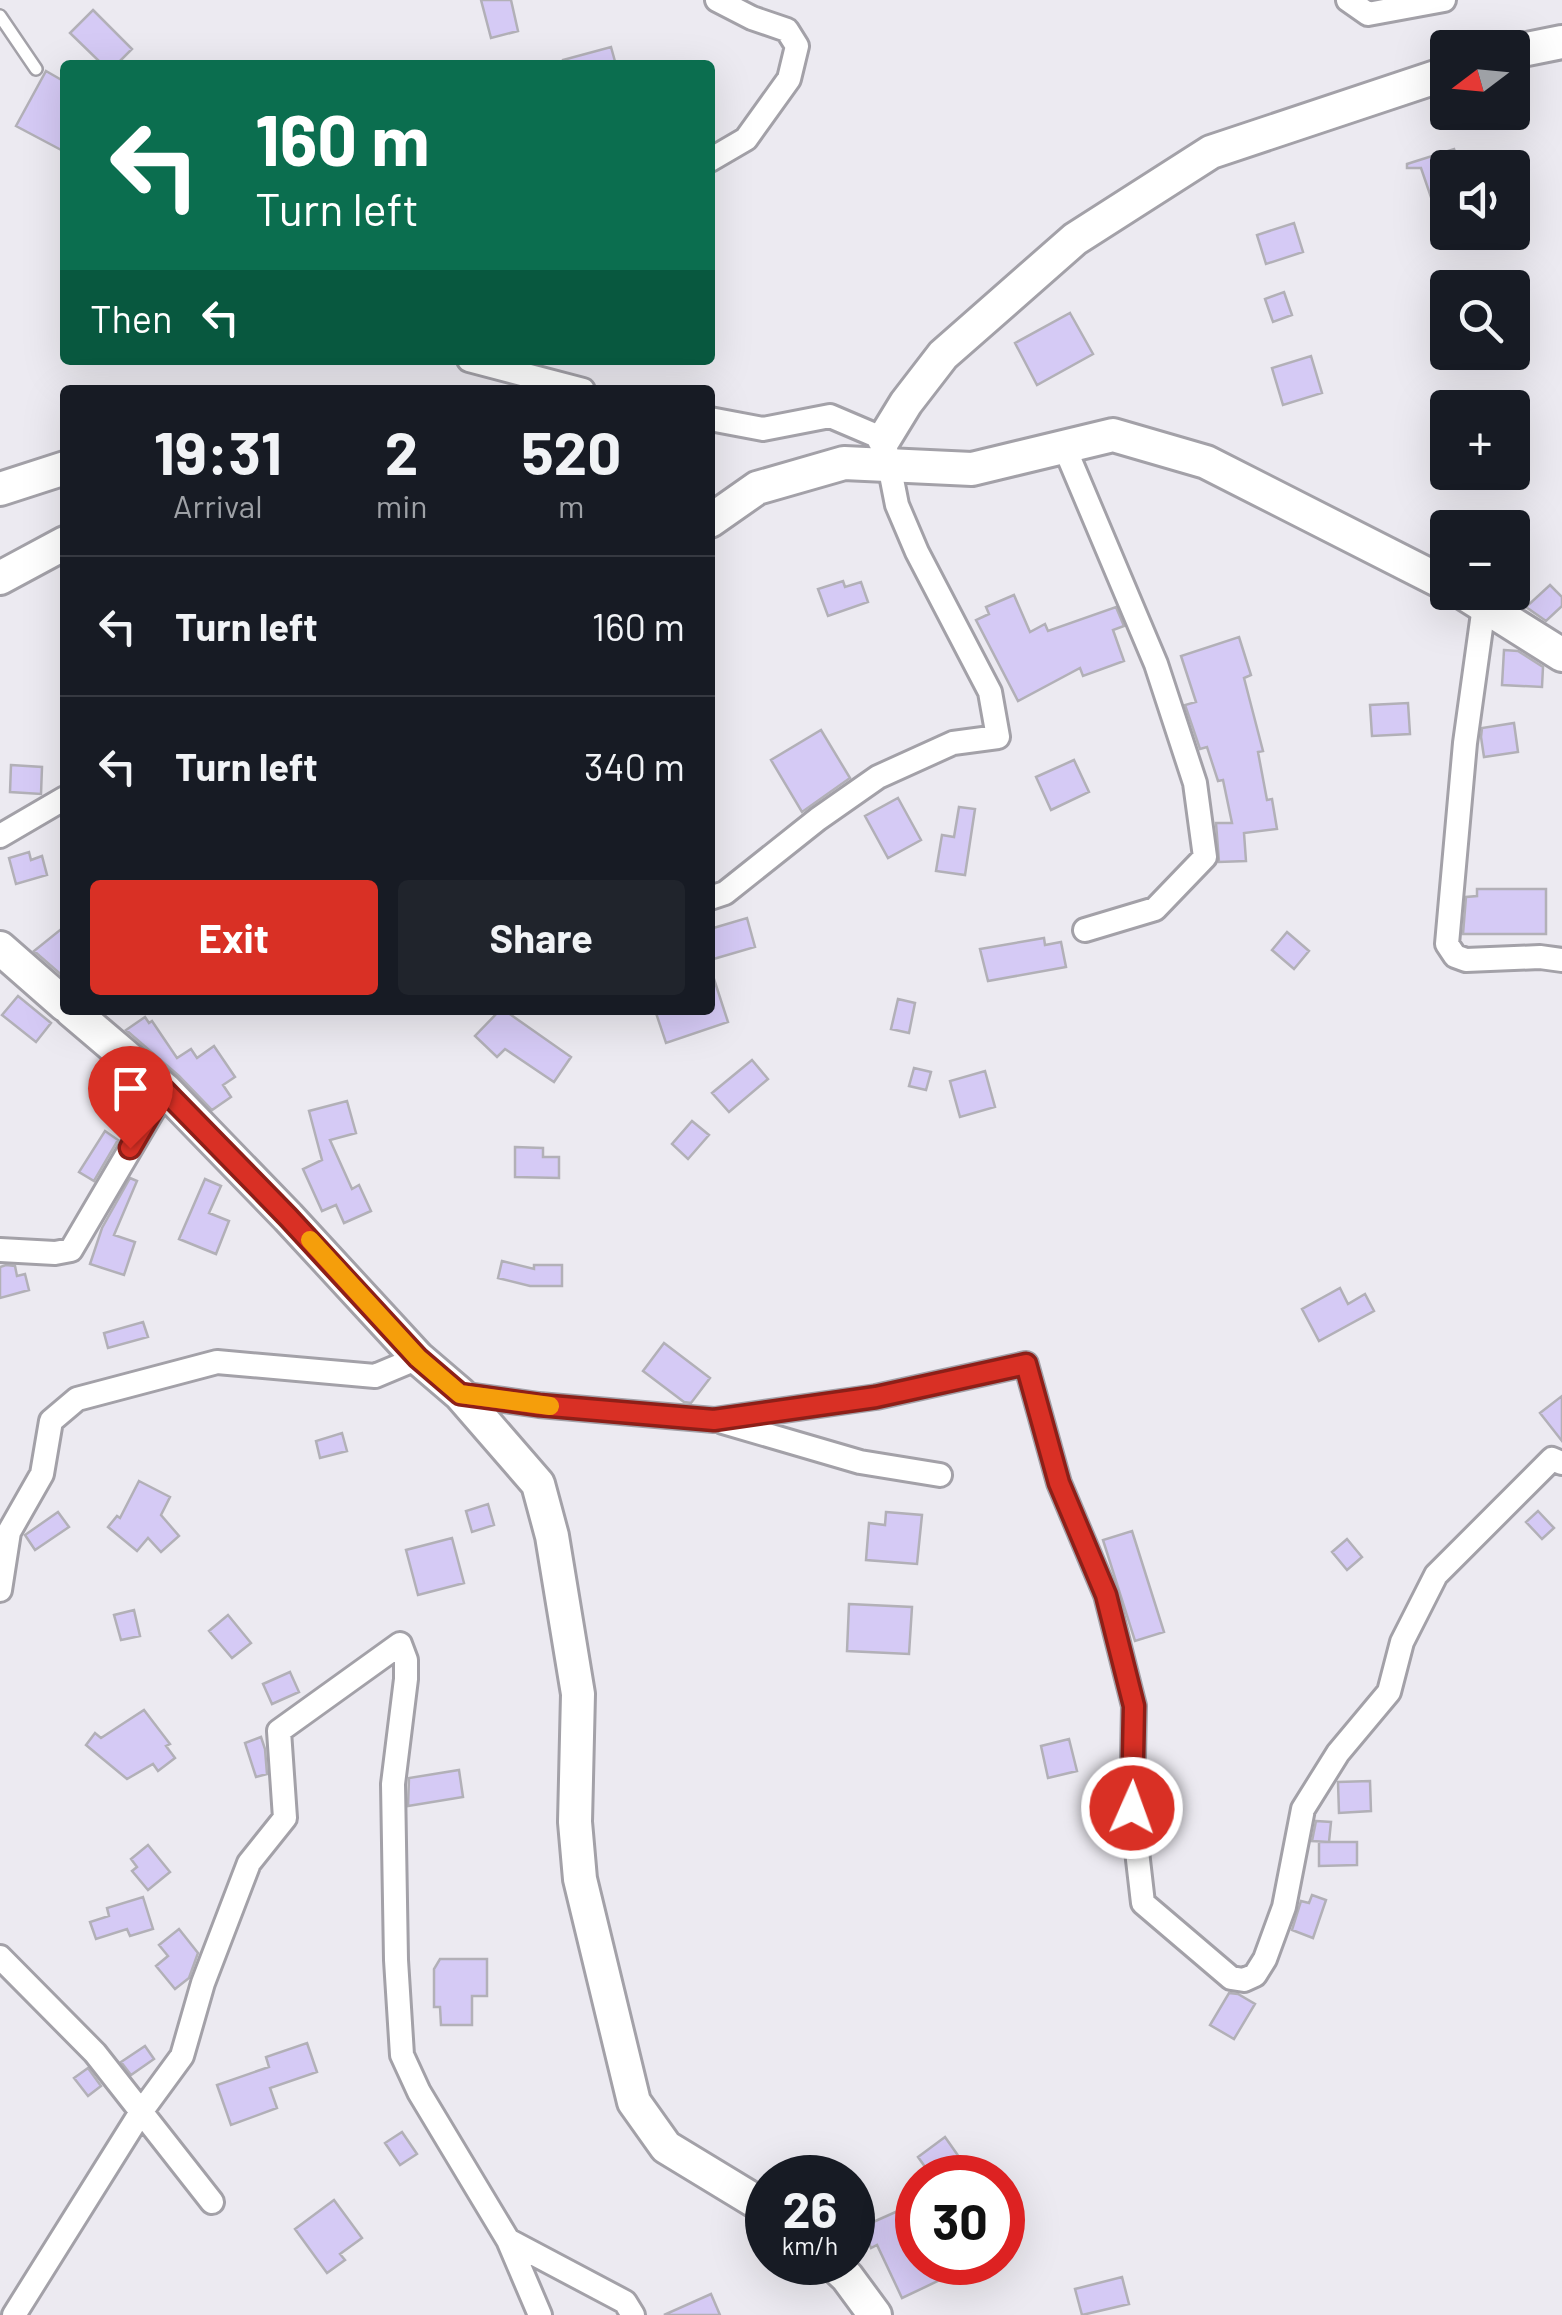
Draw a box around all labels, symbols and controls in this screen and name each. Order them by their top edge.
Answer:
north arrow [1430,30,1530,130]
map controls [1430,30,1530,610]
text: 160 m [255,96,430,180]
icon: left [90,100,220,230]
button: sound [1430,150,1530,250]
text: Turn left [255,181,419,235]
button: search [1430,270,1530,370]
icon: left [193,290,248,345]
text: Then [90,295,173,341]
button: + [1430,390,1530,490]
text: 19:31 [154,415,282,487]
text: 2 [385,415,418,487]
text: 520 [521,415,621,487]
text: Arrival [173,486,263,524]
text: min [376,486,428,524]
text: m [558,486,585,524]
button: − [1430,510,1530,610]
icon: left [90,599,145,654]
text: Turn left [175,603,318,649]
text: 160 m [592,603,685,649]
icon: left [90,739,145,794]
text: Turn left [175,743,318,789]
text: 340 m [584,743,685,789]
button: Exit [90,880,378,995]
button: Share [398,880,685,995]
pin [88,1046,173,1149]
icon: arrive [103,1061,158,1116]
position arrow [1080,1756,1184,1860]
speed limit sign: 30 [895,2155,1025,2285]
text: 26 [783,2178,837,2238]
text: km/h [782,2230,838,2260]

